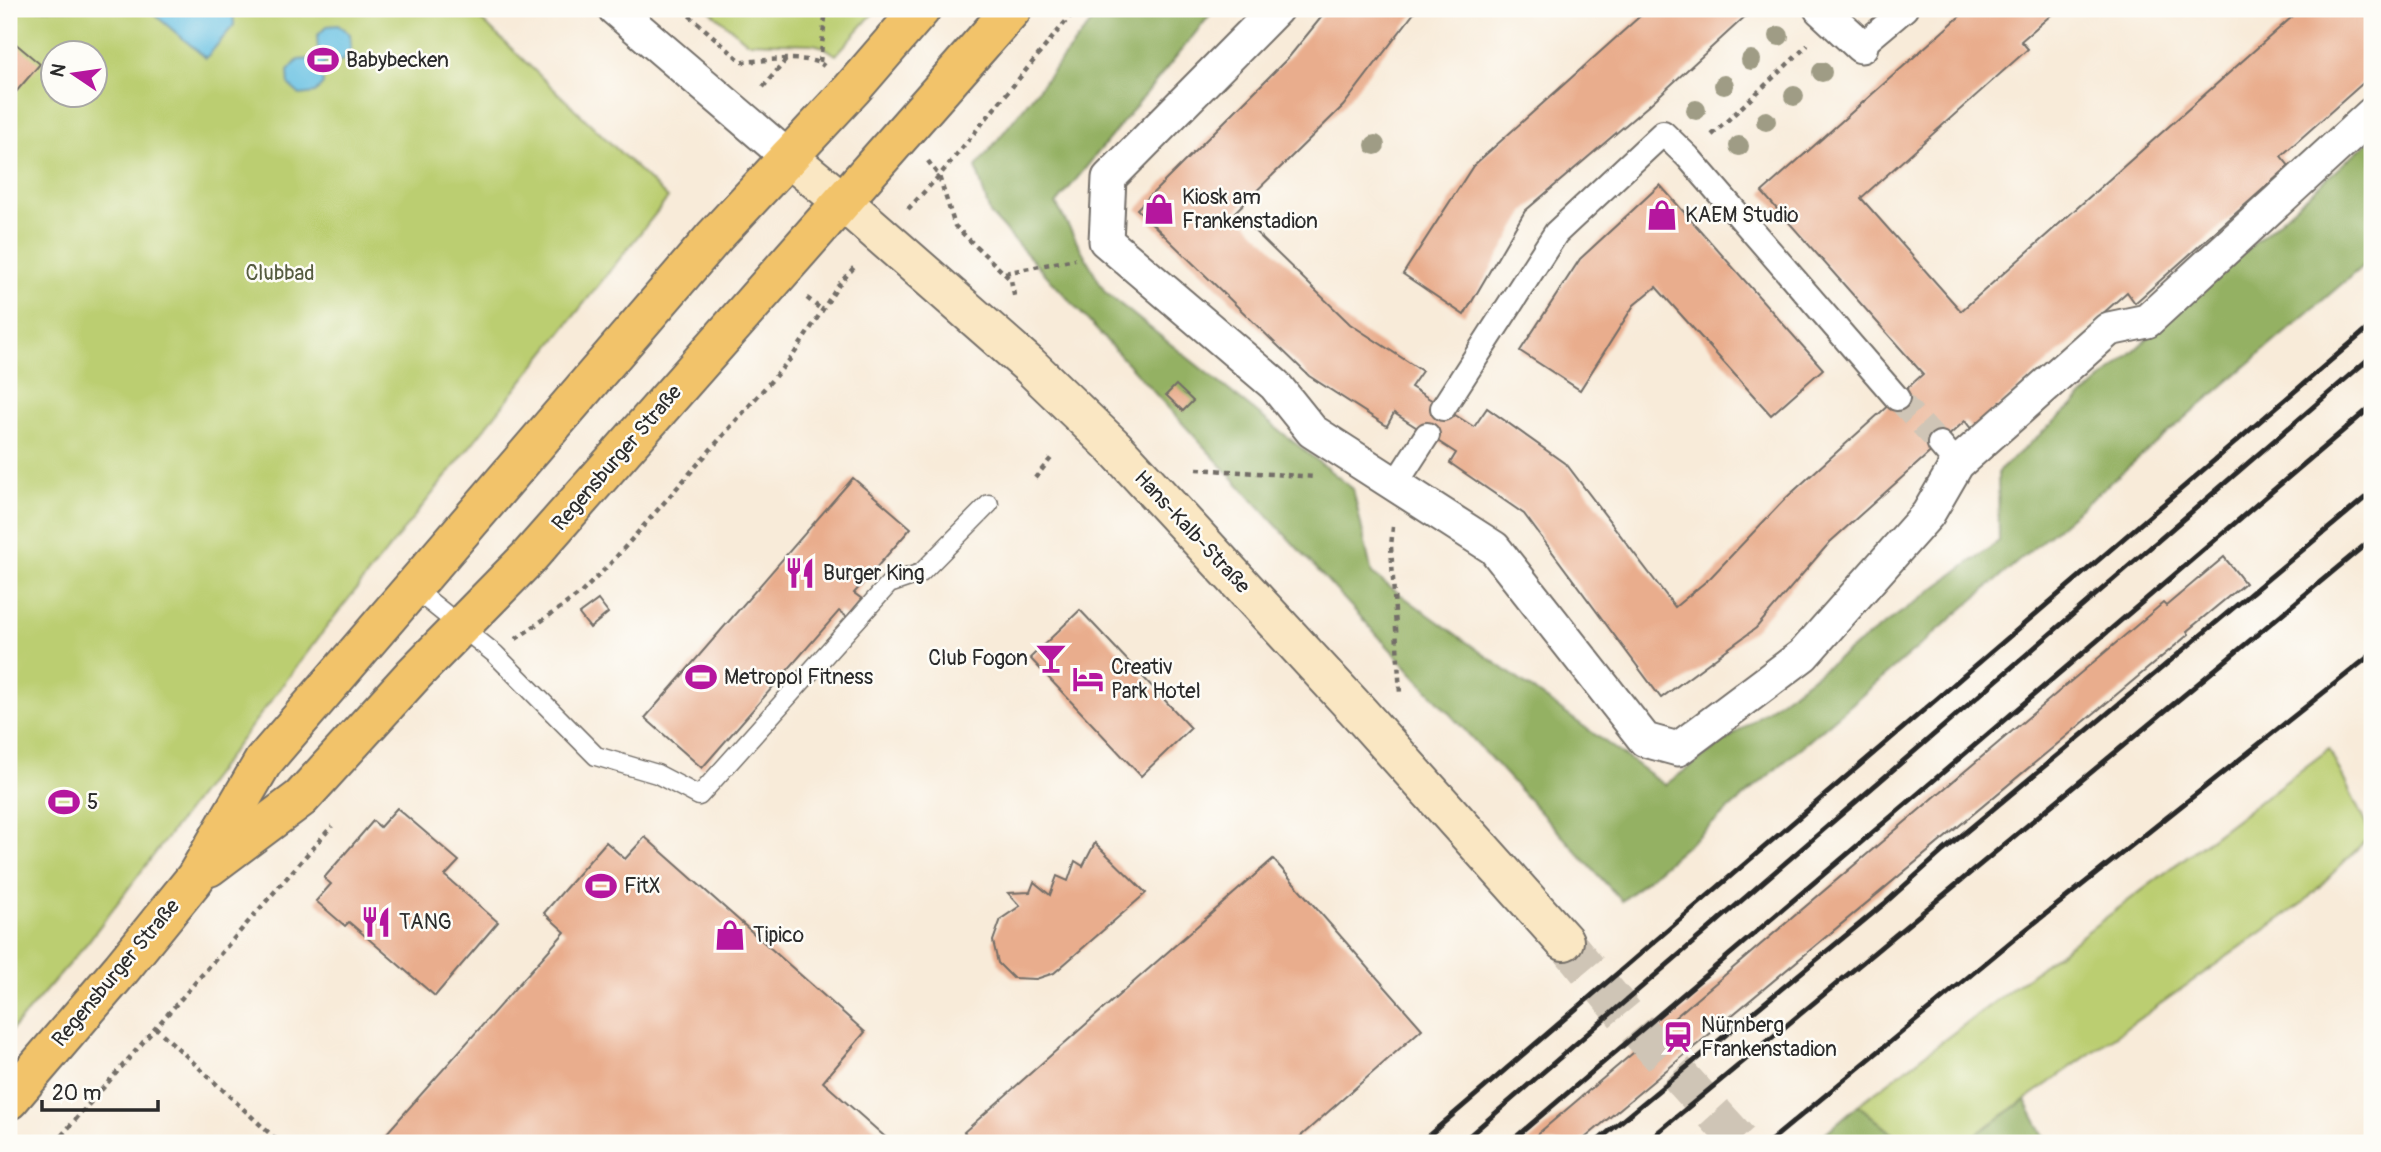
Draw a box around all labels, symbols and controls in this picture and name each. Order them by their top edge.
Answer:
north arrow [38,38,108,108]
sports icon: Babybecken [306,43,340,77]
place label: Babybecken [346,47,449,74]
text: N [45,61,72,79]
place label: Kiosk am Frankenstadion [1182,184,1318,235]
shop icon: Kiosk am Frankenstadion [1142,192,1176,226]
shop icon: KAEM Studio [1645,198,1679,232]
place label: KAEM Studio [1685,202,1798,229]
park label: Clubbad [245,260,315,287]
street label: Regensburger Straße [546,379,688,537]
street label: Hans-Kalb-Straße [1128,465,1256,600]
restaurant icon: Burger King [783,556,817,590]
place label: Burger King [823,560,925,587]
bar icon: Club Fogon [1034,641,1068,675]
place label: Club Fogon [928,645,1028,672]
place label: Creativ Park Hotel [1111,654,1201,705]
sports icon: Metropol Fitness [684,660,718,694]
hotel icon: Creativ Park Hotel [1071,662,1105,696]
place label: Metropol Fitness [724,664,874,691]
sports icon: 5 [47,785,81,819]
place label: 5 [87,789,98,816]
sports icon: FitX [584,869,618,903]
place label: FitX [624,873,661,900]
street label: Regensburger Straße [46,893,186,1053]
restaurant icon: TANG [359,905,393,939]
place label: TANG [399,909,452,936]
shop icon: Tipico [713,918,747,952]
place label: Tipico [753,922,804,949]
place label: Nürnberg Frankenstadion [1701,1012,1837,1063]
station icon: Nürnberg Frankenstadion [1661,1020,1695,1054]
scale bar [42,1068,158,1112]
text: 20 m [52,1080,101,1107]

